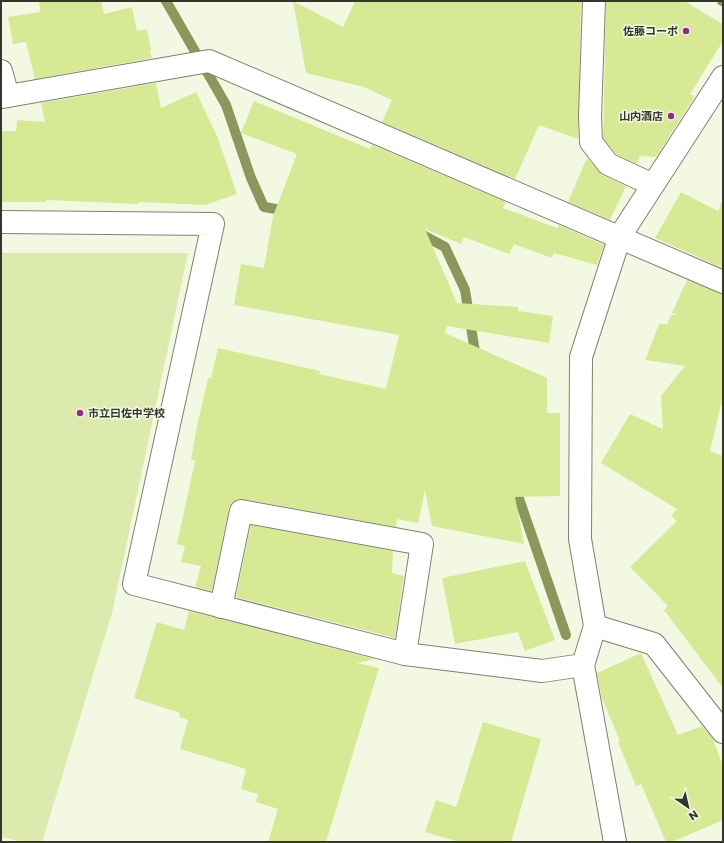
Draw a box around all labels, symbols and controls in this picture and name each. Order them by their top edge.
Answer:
place label: 佐藤コーポ [623,23,678,39]
marker: 佐藤コーポ [681,26,691,36]
place label: 山内酒店 [619,108,663,124]
marker: 山内酒店 [666,111,676,121]
place label: 市立曰佐中学校 [88,405,165,421]
marker: 市立曰佐中学校 [75,408,85,418]
north arrow [668,787,708,827]
text: N [686,806,701,824]

